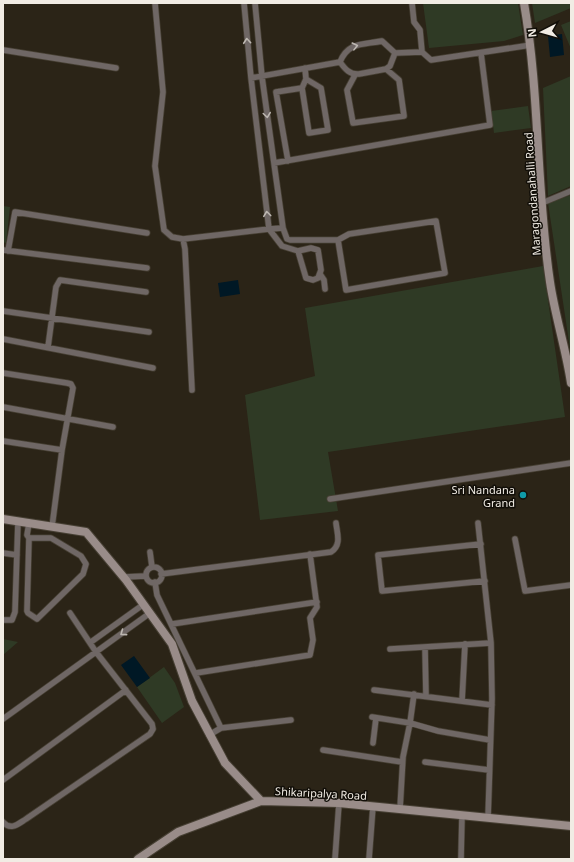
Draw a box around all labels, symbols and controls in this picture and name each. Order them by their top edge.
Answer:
north arrow [522,12,562,52]
text: N [524,28,539,38]
one-way arrow [243,38,252,44]
one-way arrow [352,43,359,51]
one-way arrow [262,112,271,118]
street label: Maragondanahalli Road [520,132,544,256]
one-way arrow [263,210,272,217]
place label: Sri Nandana Grand [451,482,515,510]
marker: Sri Nandana Grand [518,490,528,500]
one-way arrow [120,628,127,636]
street label: Shikaripalya Road [275,783,367,803]

